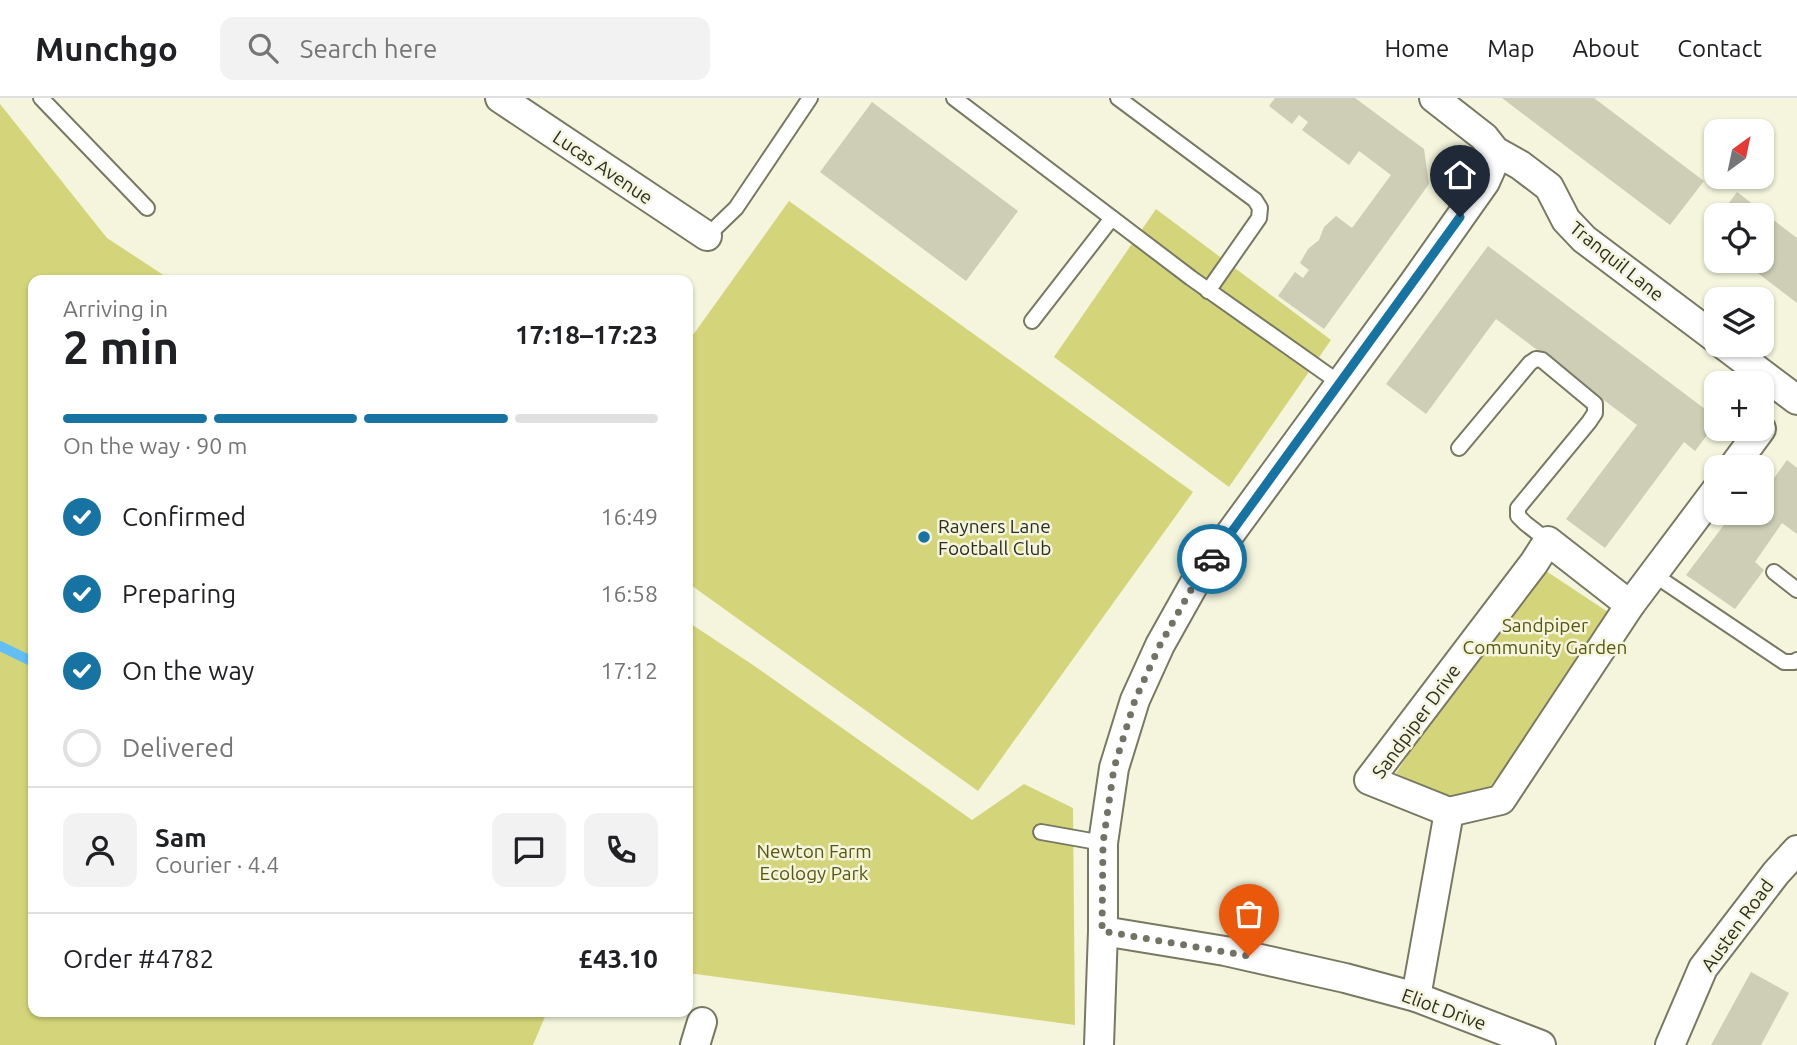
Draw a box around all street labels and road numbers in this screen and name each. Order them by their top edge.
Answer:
street label: Lucas Avenue [549,126,657,208]
street label: Tranquil Lane [1566,216,1668,306]
street label: Sandpiper Drive [1367,660,1465,782]
street label: Austen Road [1696,875,1778,975]
street label: Eliot Drive [1399,984,1489,1034]

